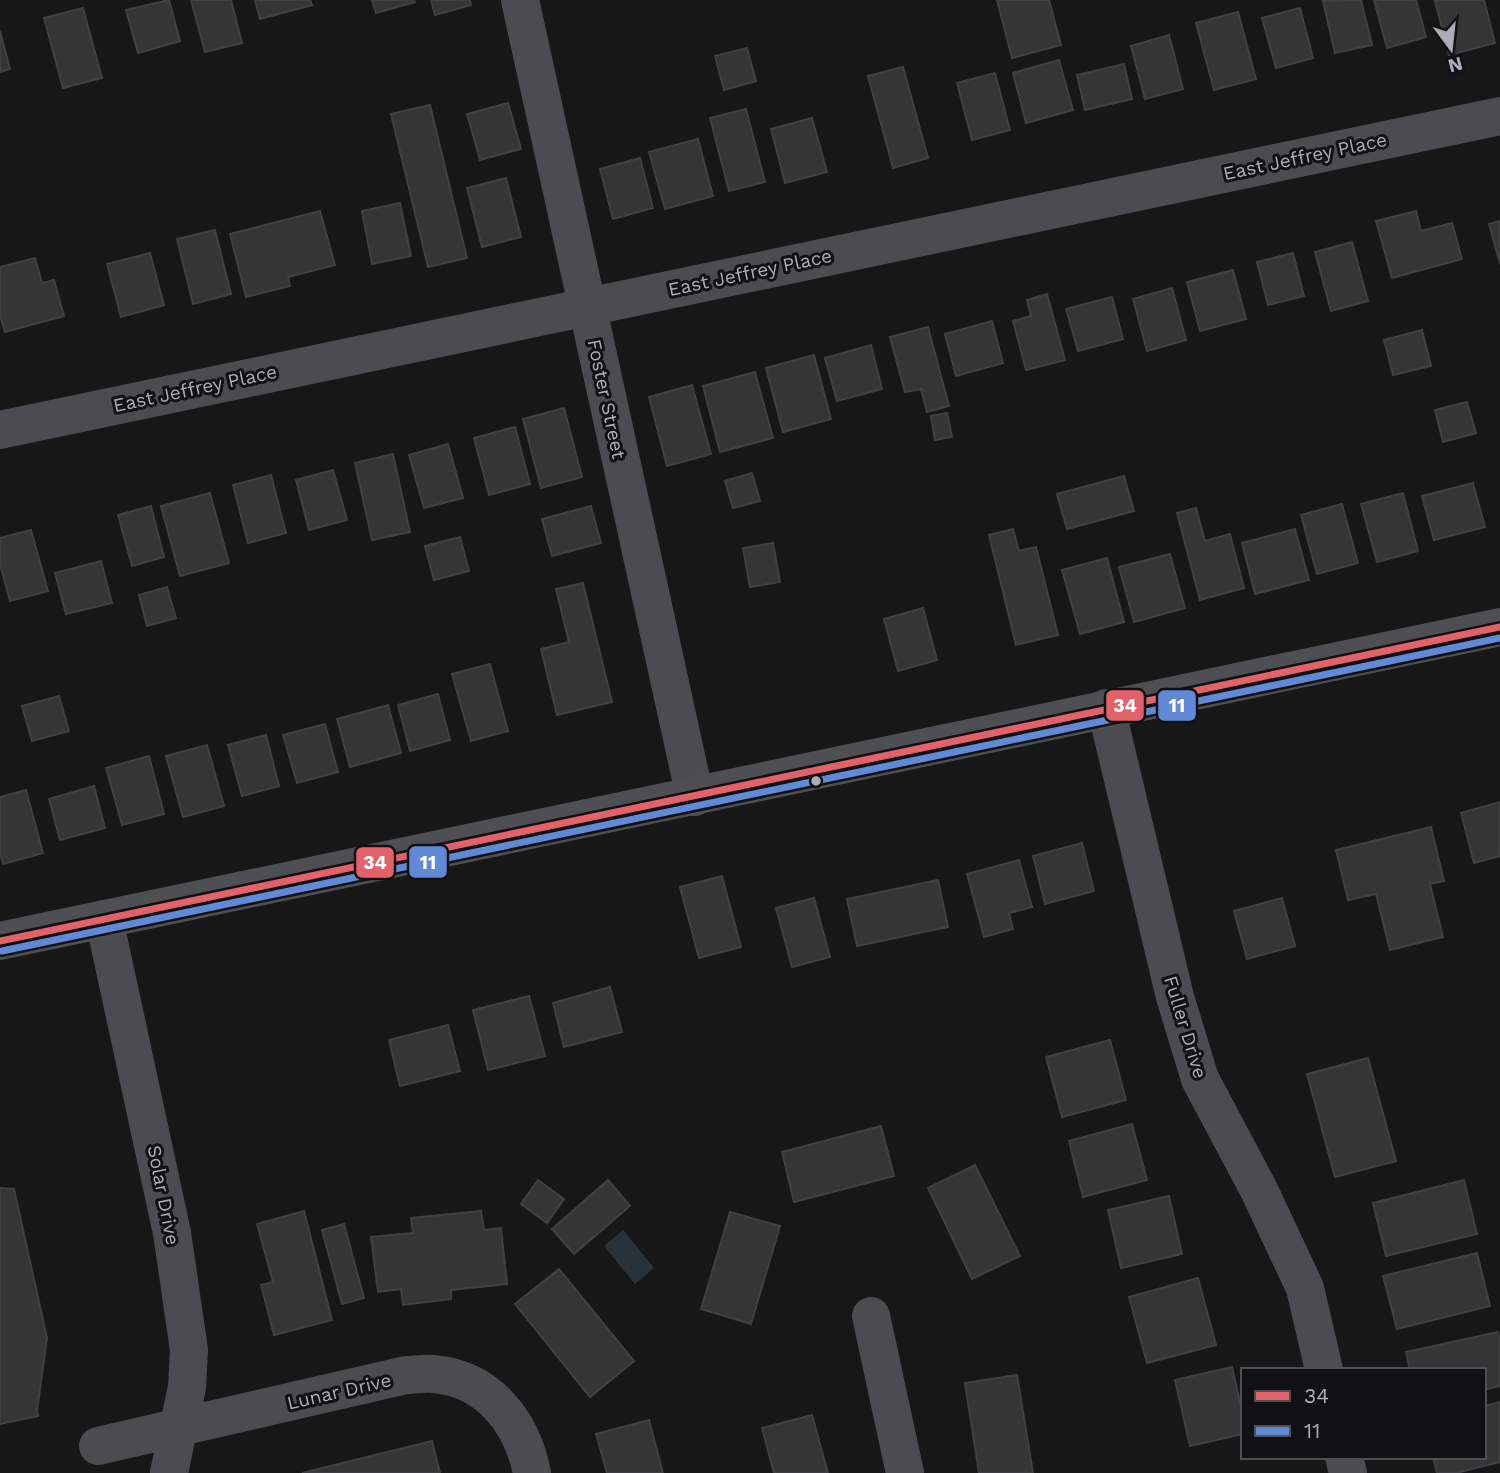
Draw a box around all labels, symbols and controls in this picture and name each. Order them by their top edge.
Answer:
north arrow [1416,14,1486,84]
text: N [1445,52,1465,78]
street label: East Jeffrey Place [1221,128,1389,185]
street label: East Jeffrey Place [666,244,834,301]
street label: Foster Street [583,337,630,461]
street label: East Jeffrey Place [111,360,279,417]
line badge: 34 [1105,689,1145,722]
line badge: 11 [1157,689,1197,722]
text: 34 [1113,694,1137,717]
text: 11 [1169,694,1185,717]
unlabelled marker [809,774,823,788]
line badge: 11 [408,845,448,879]
line badge: 34 [355,846,395,879]
text: 34 [363,851,387,874]
text: 11 [420,851,436,874]
street label: Fuller Drive [1159,973,1212,1081]
street label: Solar Drive [143,1143,184,1247]
street label: Lunar Drive [285,1368,394,1415]
legend [1241,1368,1486,1459]
text: 34 [1304,1383,1329,1408]
text: 11 [1304,1418,1320,1443]

